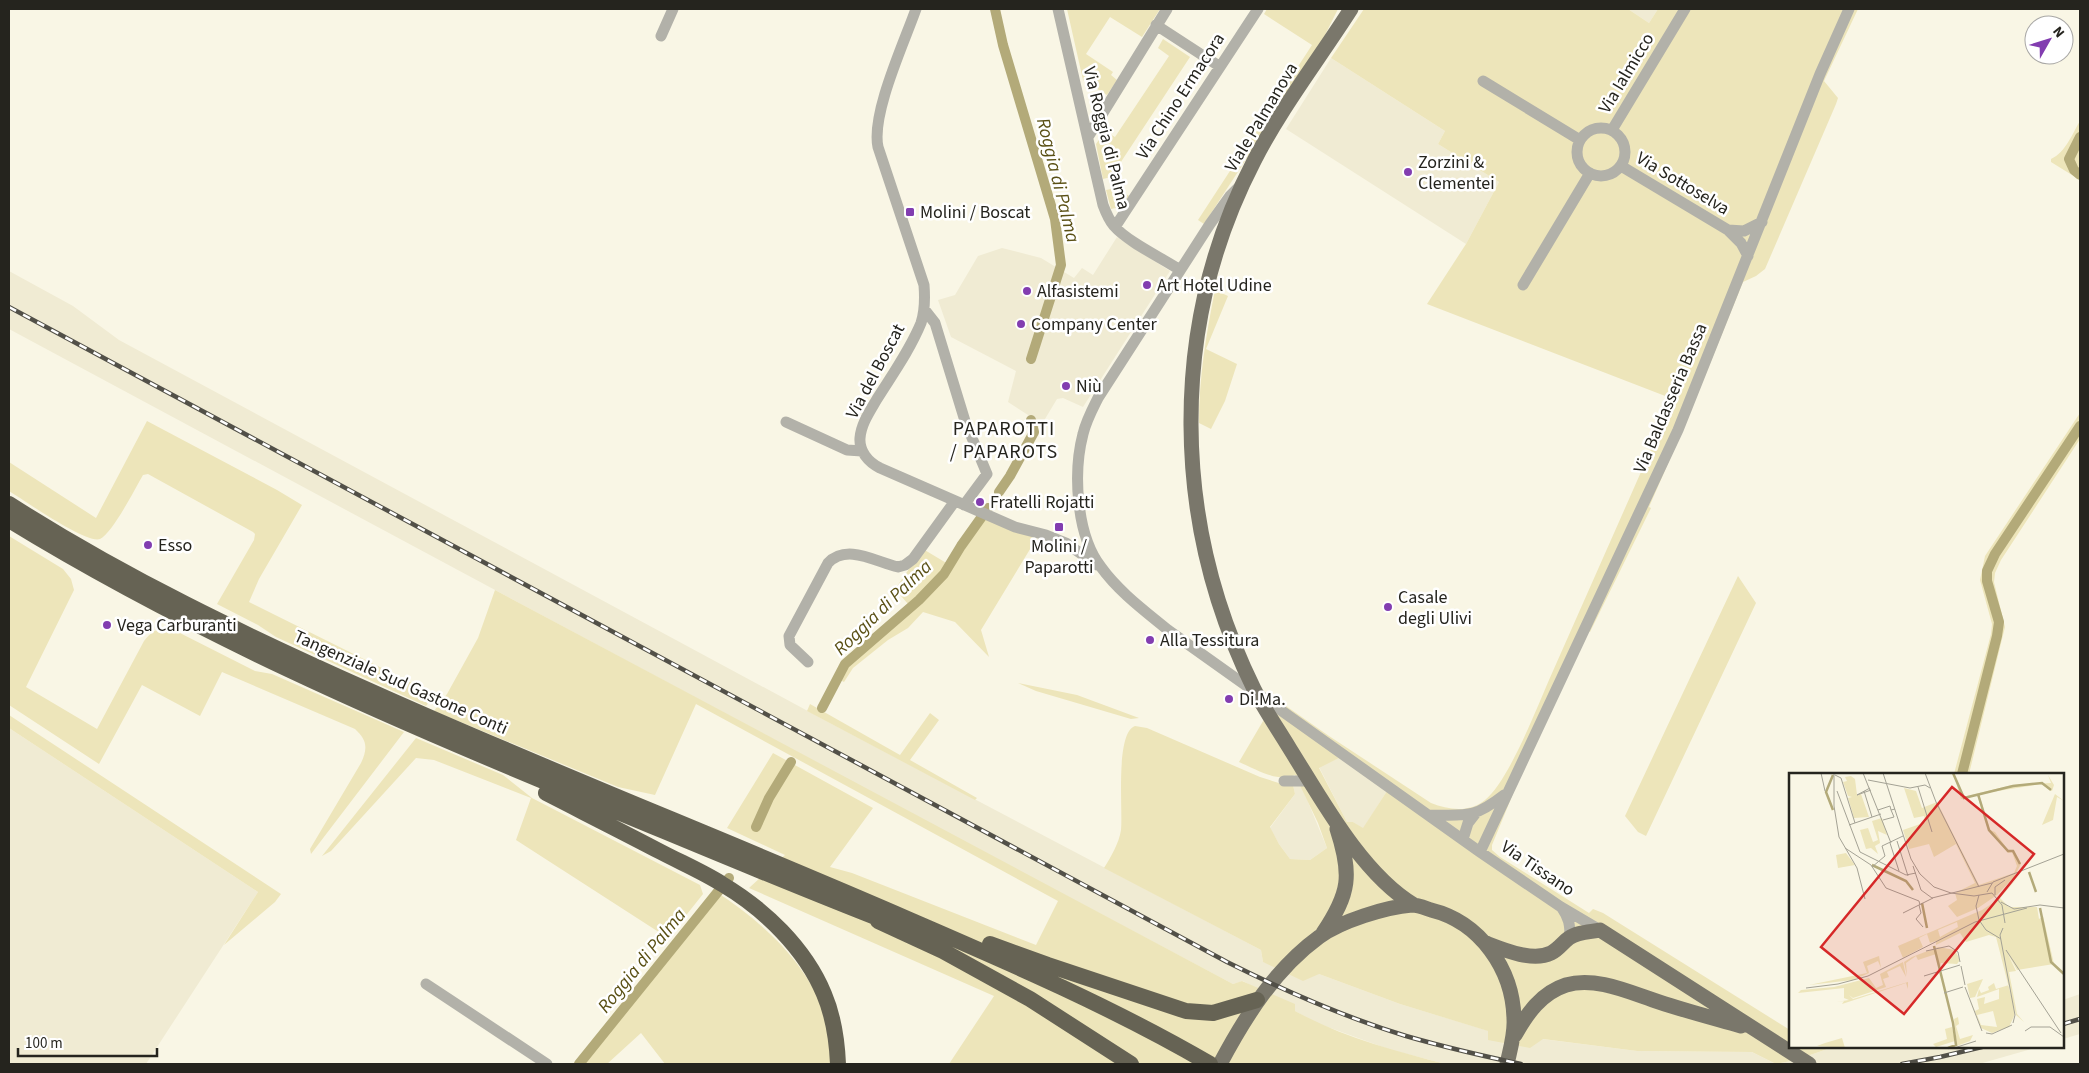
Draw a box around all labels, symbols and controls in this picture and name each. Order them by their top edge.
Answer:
north arrow [2024,15,2074,65]
text: N [2048,23,2069,42]
street label: Via Chino Ermacora [1130,28,1231,164]
street label: Via Ialmicco [1593,28,1660,118]
street label: Viale Palmanova [1219,58,1304,177]
street label: Via Roggia di Palma [1077,64,1136,212]
water label: Roggia di Palma [1029,115,1086,246]
street label: Via Sottoselva [1631,146,1734,221]
place label: Zorzini & Clementei [1418,150,1495,196]
marker: Zorzini & Clementei [1402,166,1414,178]
place label: Molini / Boscat [920,200,1030,225]
marker: Molini / Boscat [904,206,916,218]
place label: Art Hotel Udine [1157,273,1272,298]
place label: Alfasistemi [1037,279,1119,304]
marker: Art Hotel Udine [1141,279,1153,291]
marker: Alfasistemi [1021,285,1033,297]
place label: Company Center [1031,312,1157,337]
marker: Company Center [1015,318,1027,330]
street label: Via del Boscat [840,319,911,423]
street label: Via Baldasseria Bassa [1628,319,1713,477]
place label: Niù [1076,374,1102,399]
marker: Niù [1060,380,1072,392]
district label: PAPAROTTI / PAPAROTS [950,415,1058,466]
place label: Fratelli Rojatti [990,490,1094,515]
marker: Fratelli Rojatti [974,496,986,508]
marker: Molini / Paparotti [1053,521,1065,533]
place label: Esso [158,533,192,558]
place label: Molini / Paparotti [1024,534,1094,580]
marker: Esso [142,539,154,551]
water label: Roggia di Palma [828,554,938,662]
place label: Casale degli Ulivi [1398,585,1472,631]
marker: Casale degli Ulivi [1382,601,1394,613]
place label: Vega Carburanti [117,613,237,638]
marker: Vega Carburanti [101,619,113,631]
street label: Tangenziale Sud Gastone Conti [290,624,512,741]
place label: Alla Tessitura [1160,628,1259,653]
marker: Alla Tessitura [1144,634,1156,646]
place label: Di.Ma. [1239,687,1286,712]
marker: Di.Ma. [1223,693,1235,705]
inset map [1789,773,2064,1048]
street label: Via Tissano [1496,835,1580,902]
water label: Roggia di Palma [592,903,693,1019]
scale bar [18,1026,156,1058]
text: 100 m [25,1033,63,1054]

